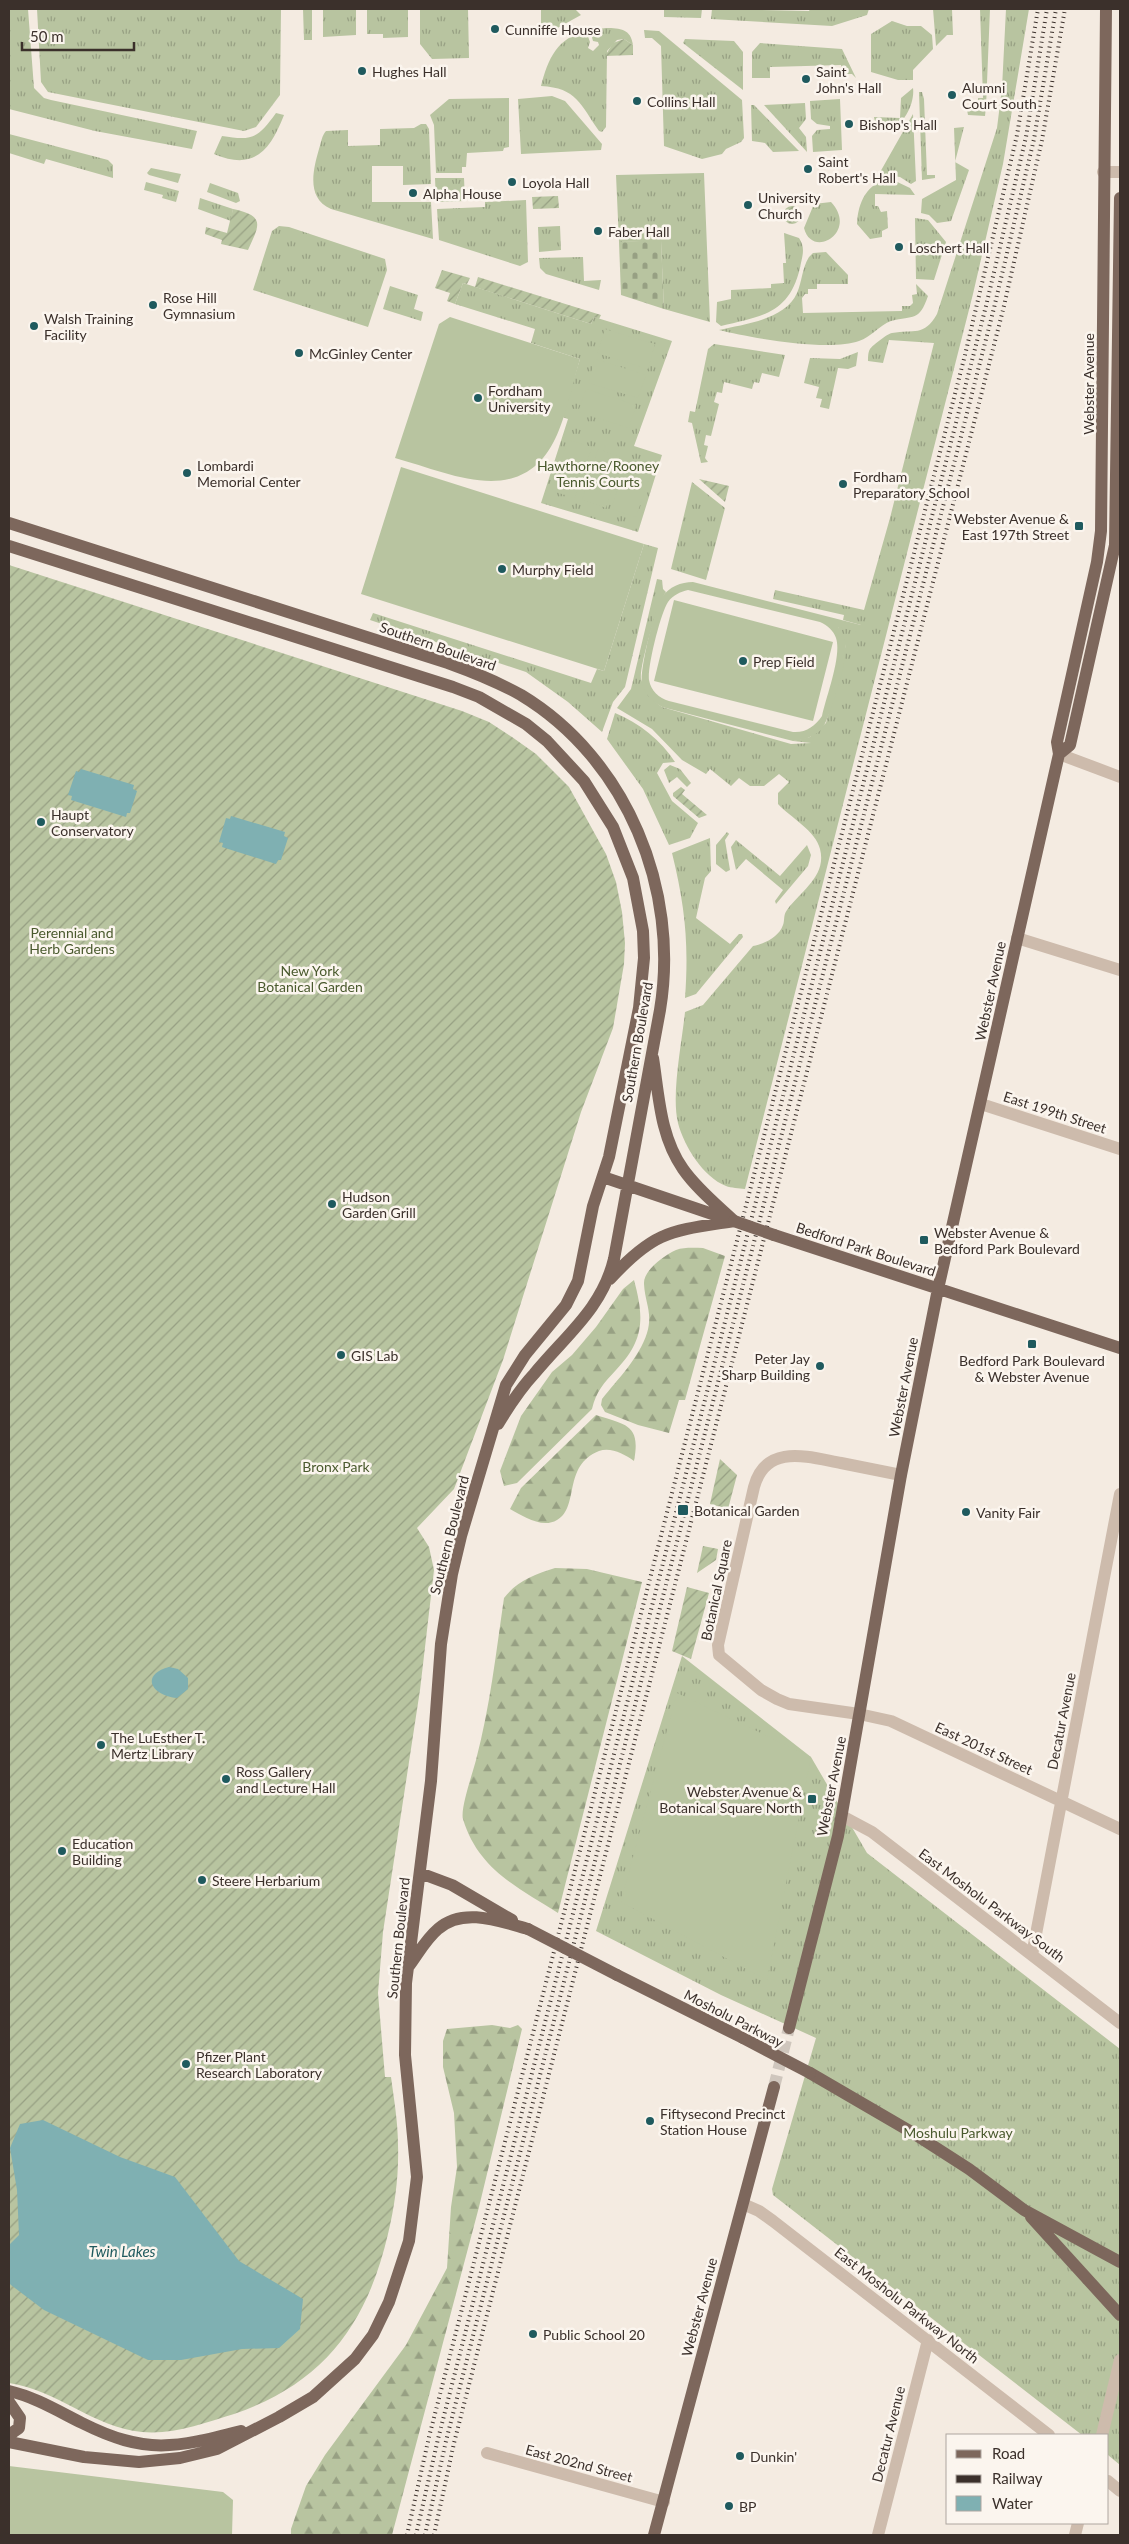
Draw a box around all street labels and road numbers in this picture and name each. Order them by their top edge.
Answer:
street label: Webster Avenue [1080,333,1097,435]
street label: Southern Boulevard [378,618,498,674]
street label: Webster Avenue [971,940,1009,1042]
street label: Southern Boulevard [618,980,656,1104]
street label: East 199th Street [1001,1087,1109,1137]
street label: Bedford Park Boulevard [794,1218,938,1280]
street label: Webster Avenue [885,1335,921,1439]
street label: Southern Boulevard [426,1474,472,1596]
street label: Botanical Square [697,1538,735,1642]
street label: Decatur Avenue [1043,1671,1079,1771]
street label: East 201st Street [933,1718,1035,1778]
street label: Webster Avenue [813,1734,849,1838]
street label: East Mosholu Parkway South [916,1844,1068,1966]
street label: Southern Boulevard [383,1876,413,2000]
street label: Mosholu Parkway [681,1986,787,2051]
street label: East Mosholu Parkway North [831,2243,983,2367]
street label: Webster Avenue [678,2256,720,2358]
street label: Decatur Avenue [868,2384,908,2484]
street label: East 202nd Street [524,2441,634,2485]

